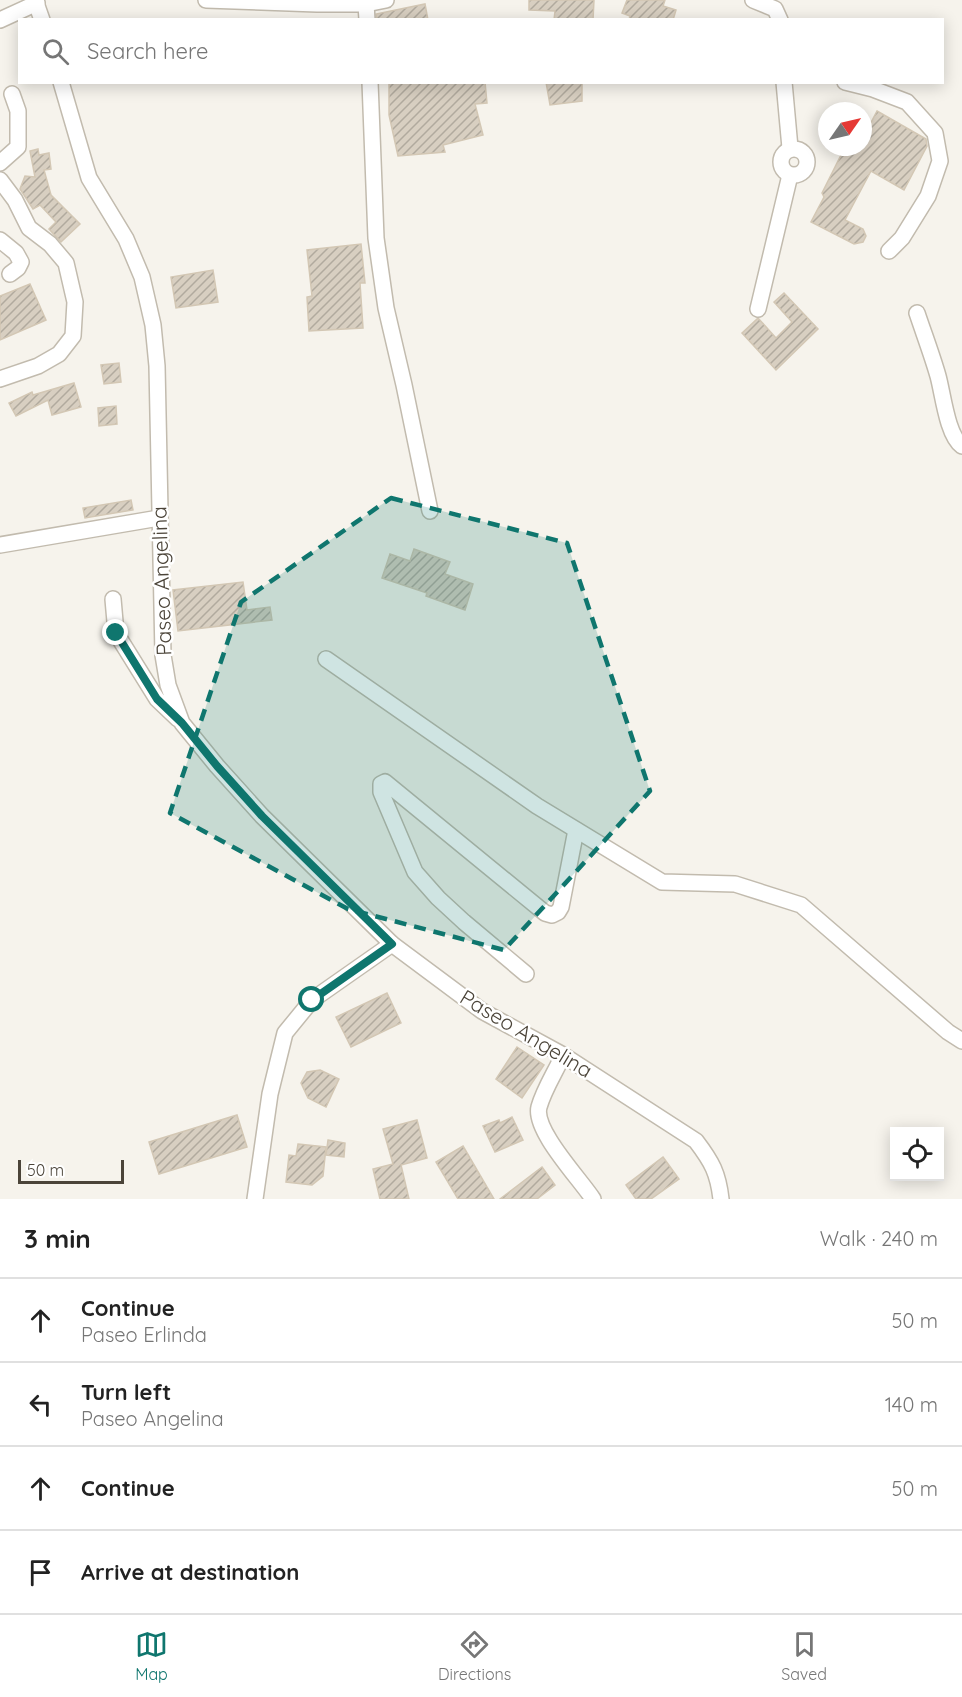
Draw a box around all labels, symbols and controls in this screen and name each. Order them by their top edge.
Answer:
search box [18,18,944,84]
icon: search [39,35,72,68]
text: Search here [87,37,208,65]
north arrow [818,102,872,156]
street label: Paseo Angelina [145,506,177,656]
route end [102,619,128,645]
street label: Paseo Angelina [456,983,597,1083]
route start [298,986,324,1012]
map controls [890,1127,944,1181]
button: locate [890,1127,944,1181]
scale bar [18,1157,124,1184]
text: 50 m [27,1160,64,1180]
text: 3 min [24,1222,91,1255]
text: Walk · 240 m [820,1226,938,1251]
text: Continue [81,1294,175,1322]
icon: ahead [24,1304,57,1337]
text: 50 m [892,1308,938,1333]
text: Paseo Erlinda [81,1322,207,1347]
text: Turn left [81,1378,171,1406]
icon: left [24,1388,57,1421]
text: 140 m [885,1392,938,1417]
text: Paseo Angelina [81,1406,224,1431]
icon: ahead [24,1472,57,1505]
text: Continue [81,1474,175,1502]
text: 50 m [892,1476,938,1501]
icon: arrive [24,1556,57,1589]
text: Arrive at destination [81,1558,299,1586]
tab: Map [135,1628,168,1684]
tab: Directions [438,1628,511,1684]
tab: Saved [781,1628,827,1684]

